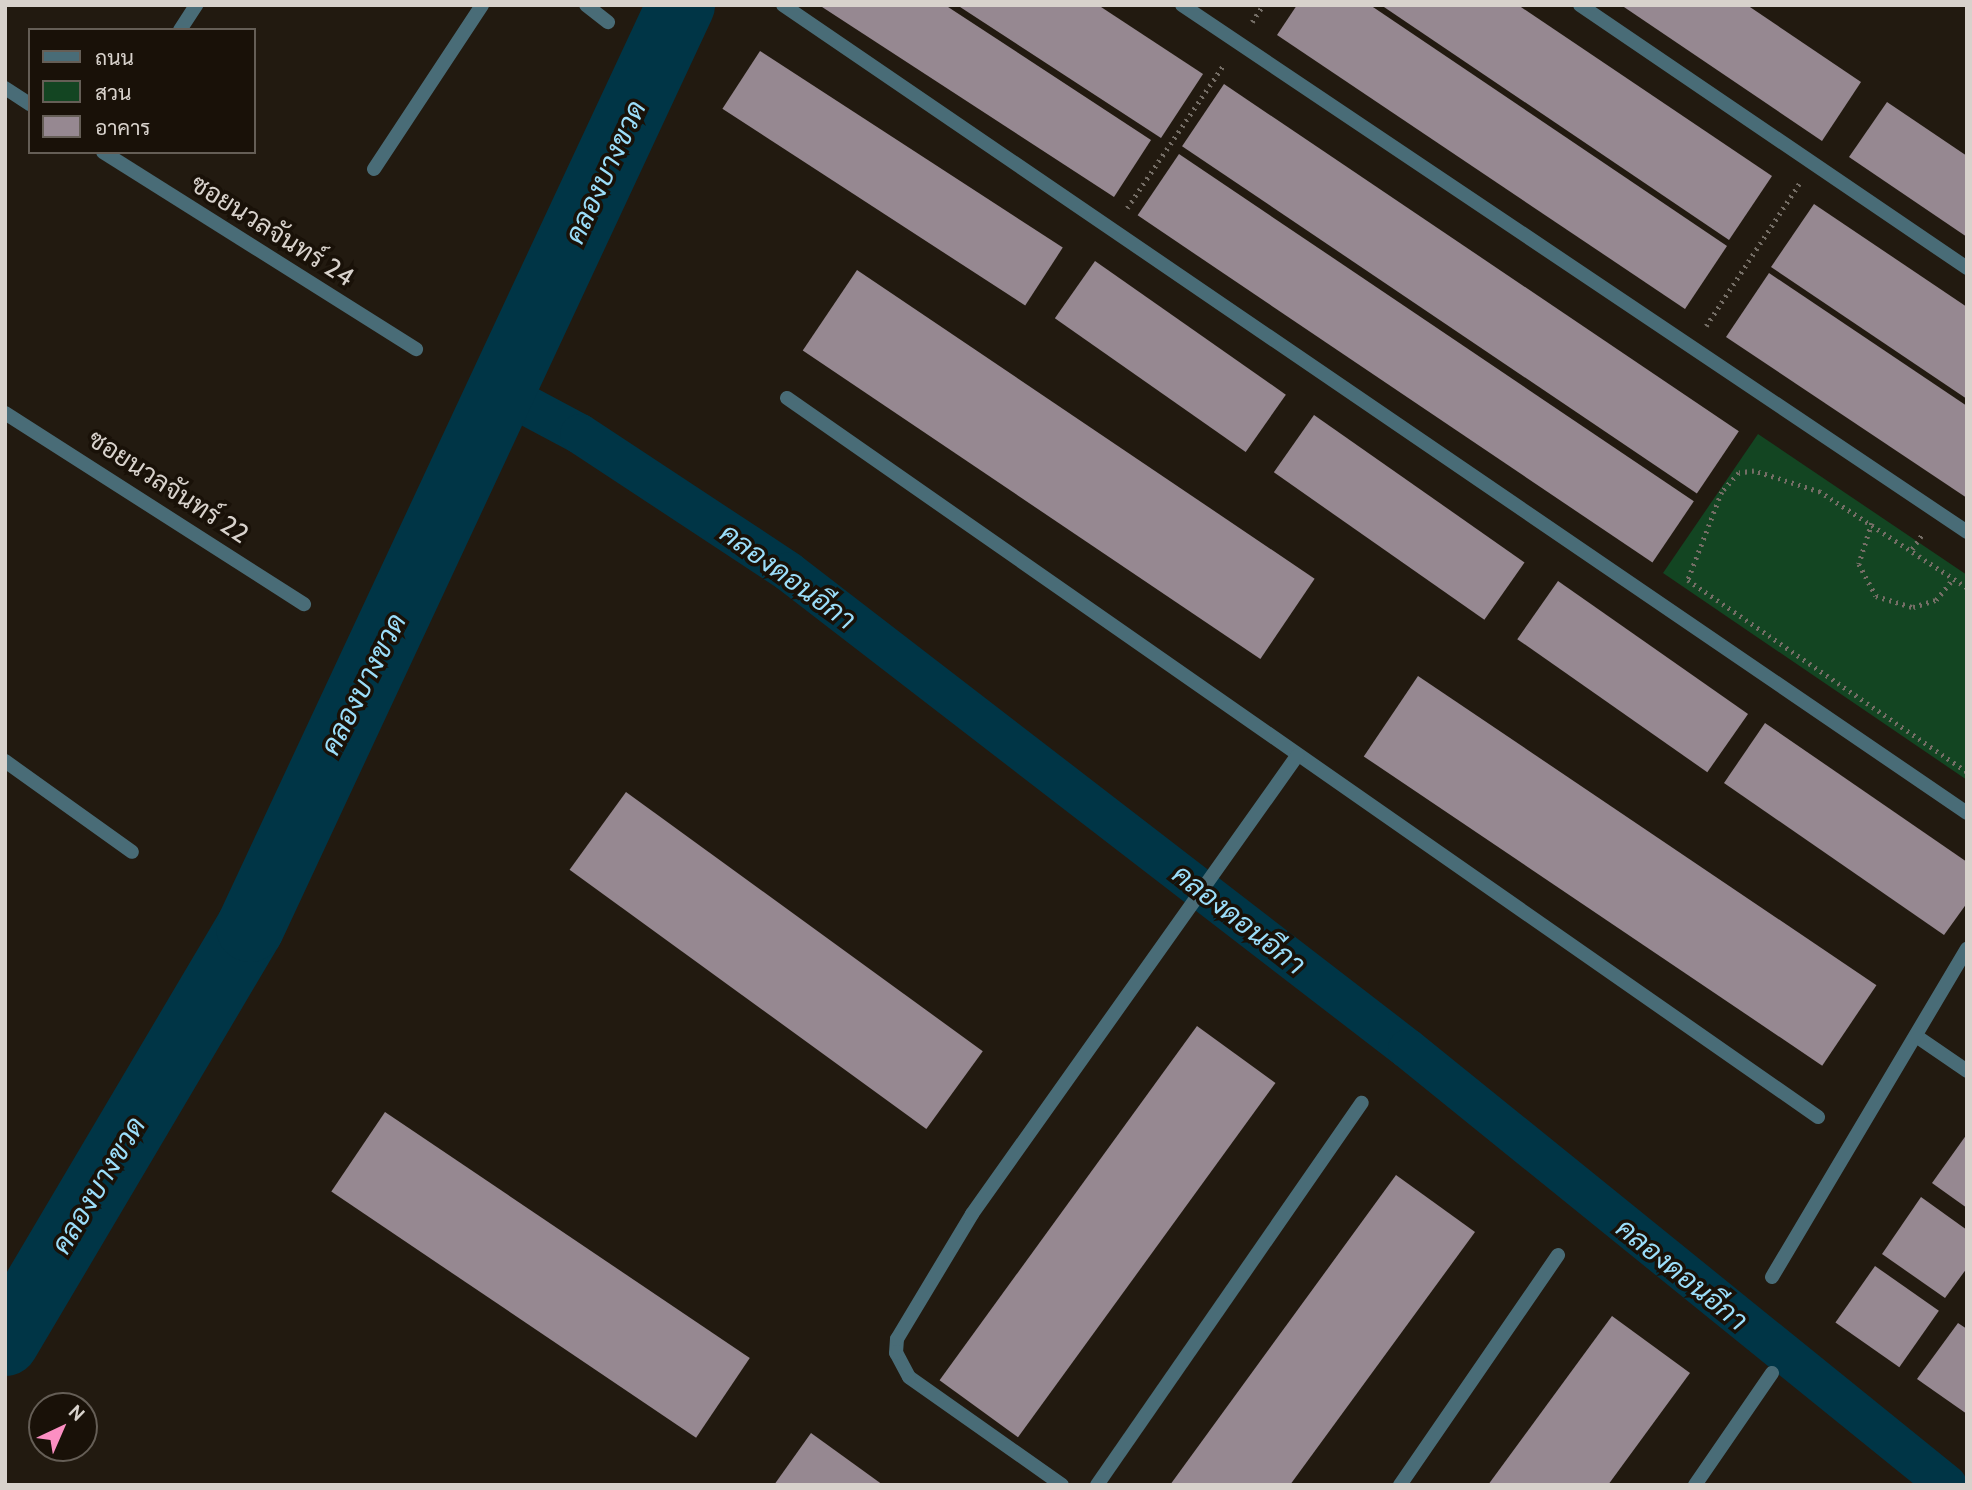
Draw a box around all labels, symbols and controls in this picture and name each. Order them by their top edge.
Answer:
legend [28,28,256,154]
text: ถนน [95,45,134,70]
text: สวน [95,80,131,105]
water label: คลองบางขวด [557,95,653,249]
text: อาคาร [95,115,151,140]
street label: ซอยนวลจันทร์ 24 [185,168,359,294]
street label: ซอยนวลจันทร์ 22 [82,424,254,550]
water label: คลองดอนอีกา [714,516,862,636]
water label: คลองบางขวด [313,608,413,760]
water label: คลองดอนอีกา [1166,857,1312,981]
water label: คลองบางขวด [44,1110,152,1260]
water label: คลองดอนอีกา [1610,1211,1754,1337]
north arrow [28,1392,98,1462]
text: N [64,1400,89,1426]

